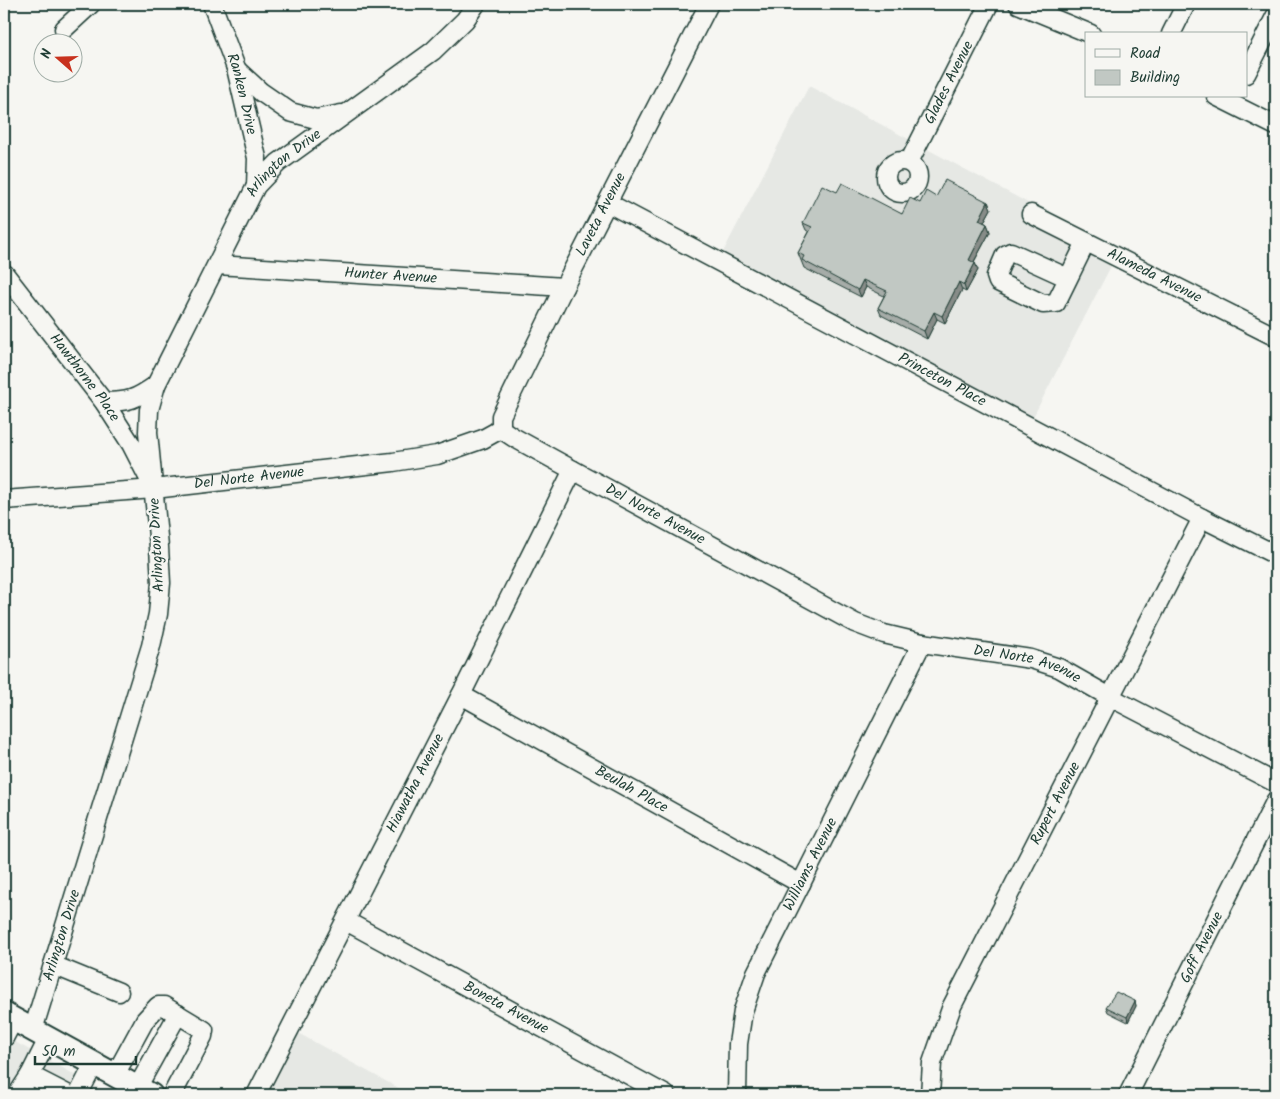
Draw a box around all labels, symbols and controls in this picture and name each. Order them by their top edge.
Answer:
north arrow [32,32,82,82]
legend [1085,32,1248,98]
street label: Glades Avenue [918,36,981,129]
text: Road [1130,42,1161,66]
text: N [35,46,59,62]
street label: Ranken Drive [220,50,263,137]
text: Building [1130,66,1180,90]
street label: Arlington Drive [240,123,327,201]
street label: Laveta Avenue [570,168,633,261]
street label: Alameda Avenue [1103,242,1206,310]
street label: Hunter Avenue [343,261,438,291]
street label: Hawthorne Place [43,328,126,427]
street label: Princeton Place [893,347,991,414]
street label: Del Norte Avenue [193,460,306,496]
street label: Del Norte Avenue [601,478,710,552]
street label: Arlington Drive [143,497,171,593]
street label: Del Norte Avenue [972,639,1085,690]
street label: Hiawatha Avenue [380,729,451,837]
street label: Rupert Avenue [1024,757,1087,849]
street label: Beulah Place [590,760,673,820]
street label: Williams Avenue [777,813,844,915]
street label: Arlington Drive [37,886,87,984]
street label: Goff Avenue [1174,907,1230,988]
street label: Boneta Avenue [459,975,553,1041]
scale bar [35,1034,136,1066]
text: 50 m [42,1040,76,1064]

